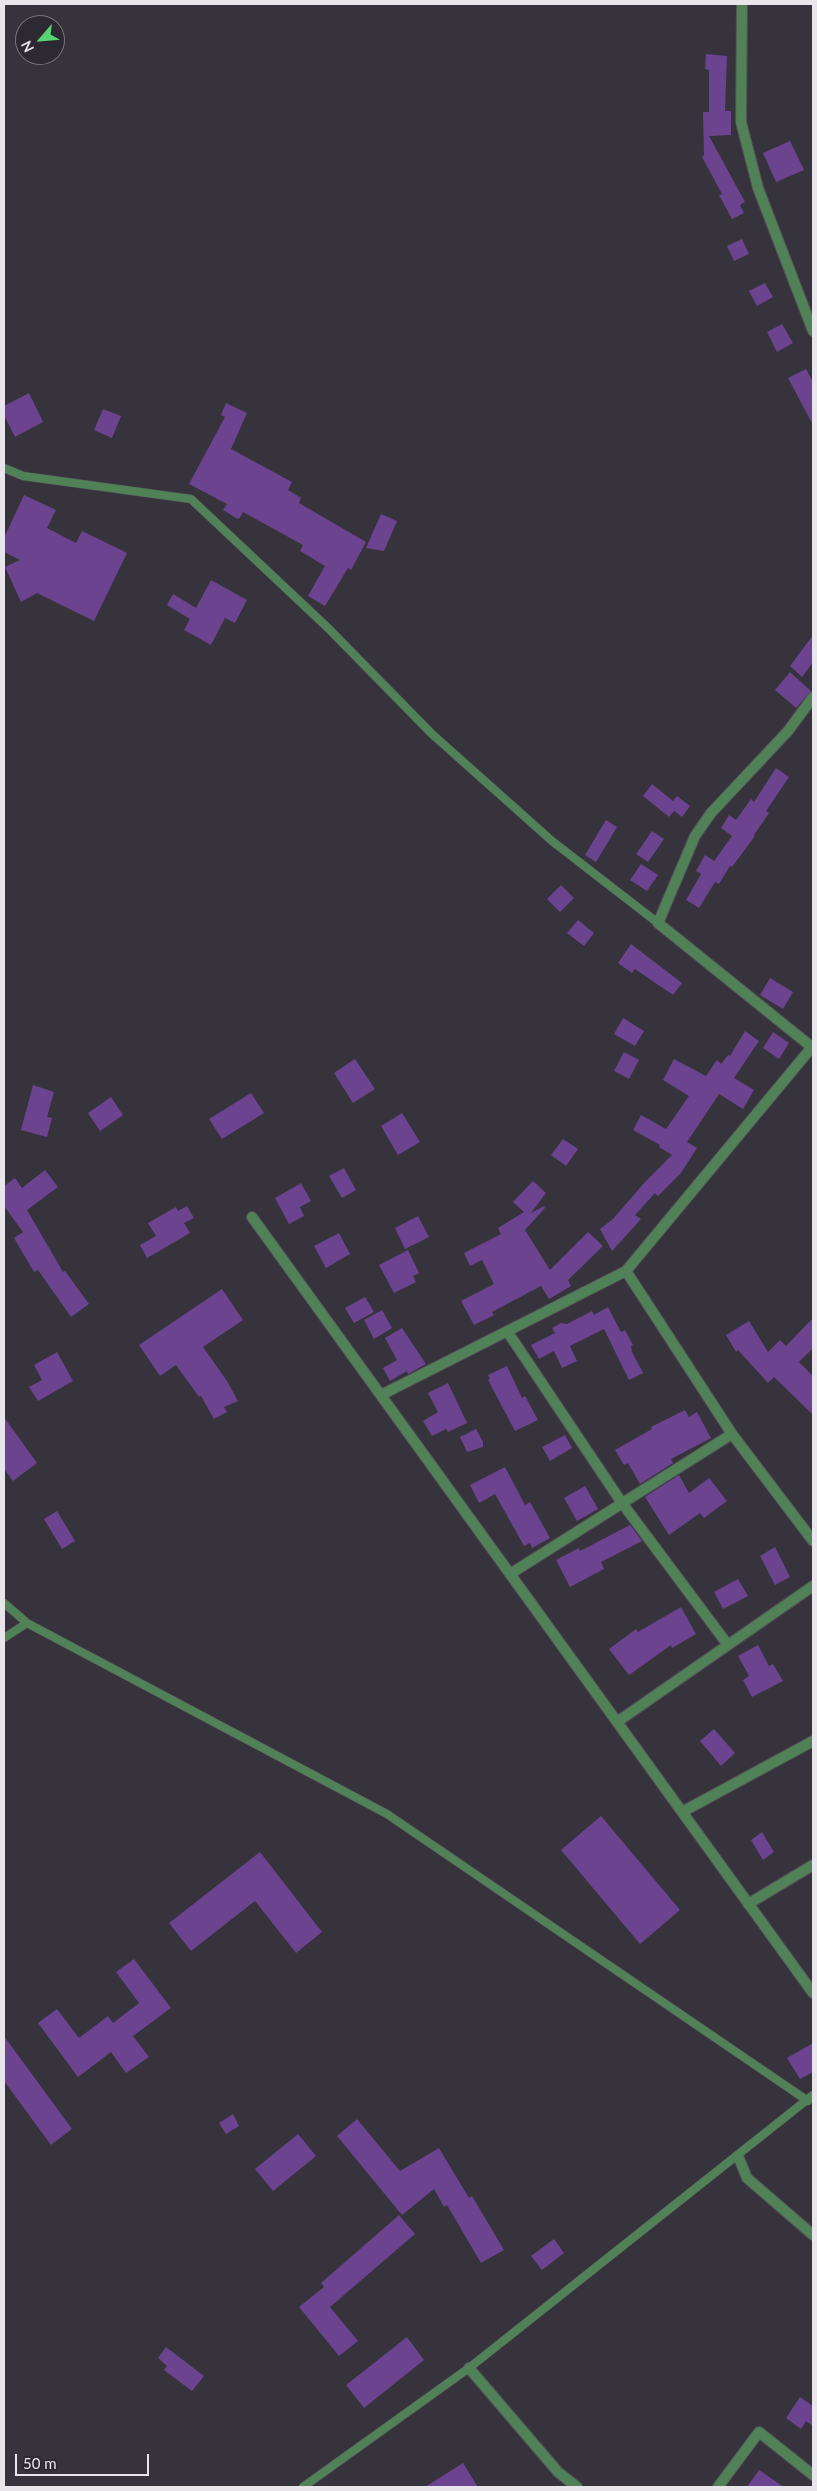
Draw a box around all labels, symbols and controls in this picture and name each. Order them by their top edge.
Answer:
north arrow [15,15,65,65]
text: N [17,38,37,55]
scale bar [18,2444,151,2476]
text: 50 m [23,2454,57,2472]

